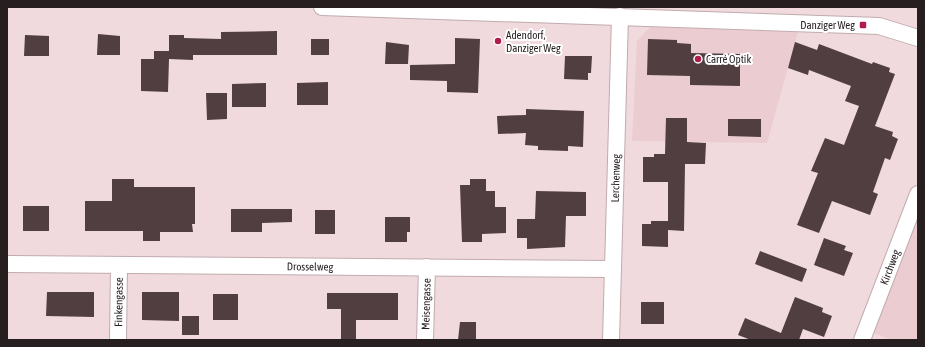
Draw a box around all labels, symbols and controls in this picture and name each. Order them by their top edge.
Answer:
place label: Danziger Weg [800,19,855,31]
marker: Danziger Weg [858,20,868,30]
place label: Adendorf, Danziger Weg [506,29,561,54]
marker: Adendorf, Danziger Weg [493,36,503,46]
place label: Carré Optik [706,53,751,65]
marker: Carré Optik [693,54,703,64]
street label: Lerchenweg [609,153,622,202]
street label: Kirchweg [878,248,902,287]
street label: Drosselweg [287,260,333,273]
street label: Finkengasse [112,277,125,327]
street label: Meisengasse [419,278,433,330]

